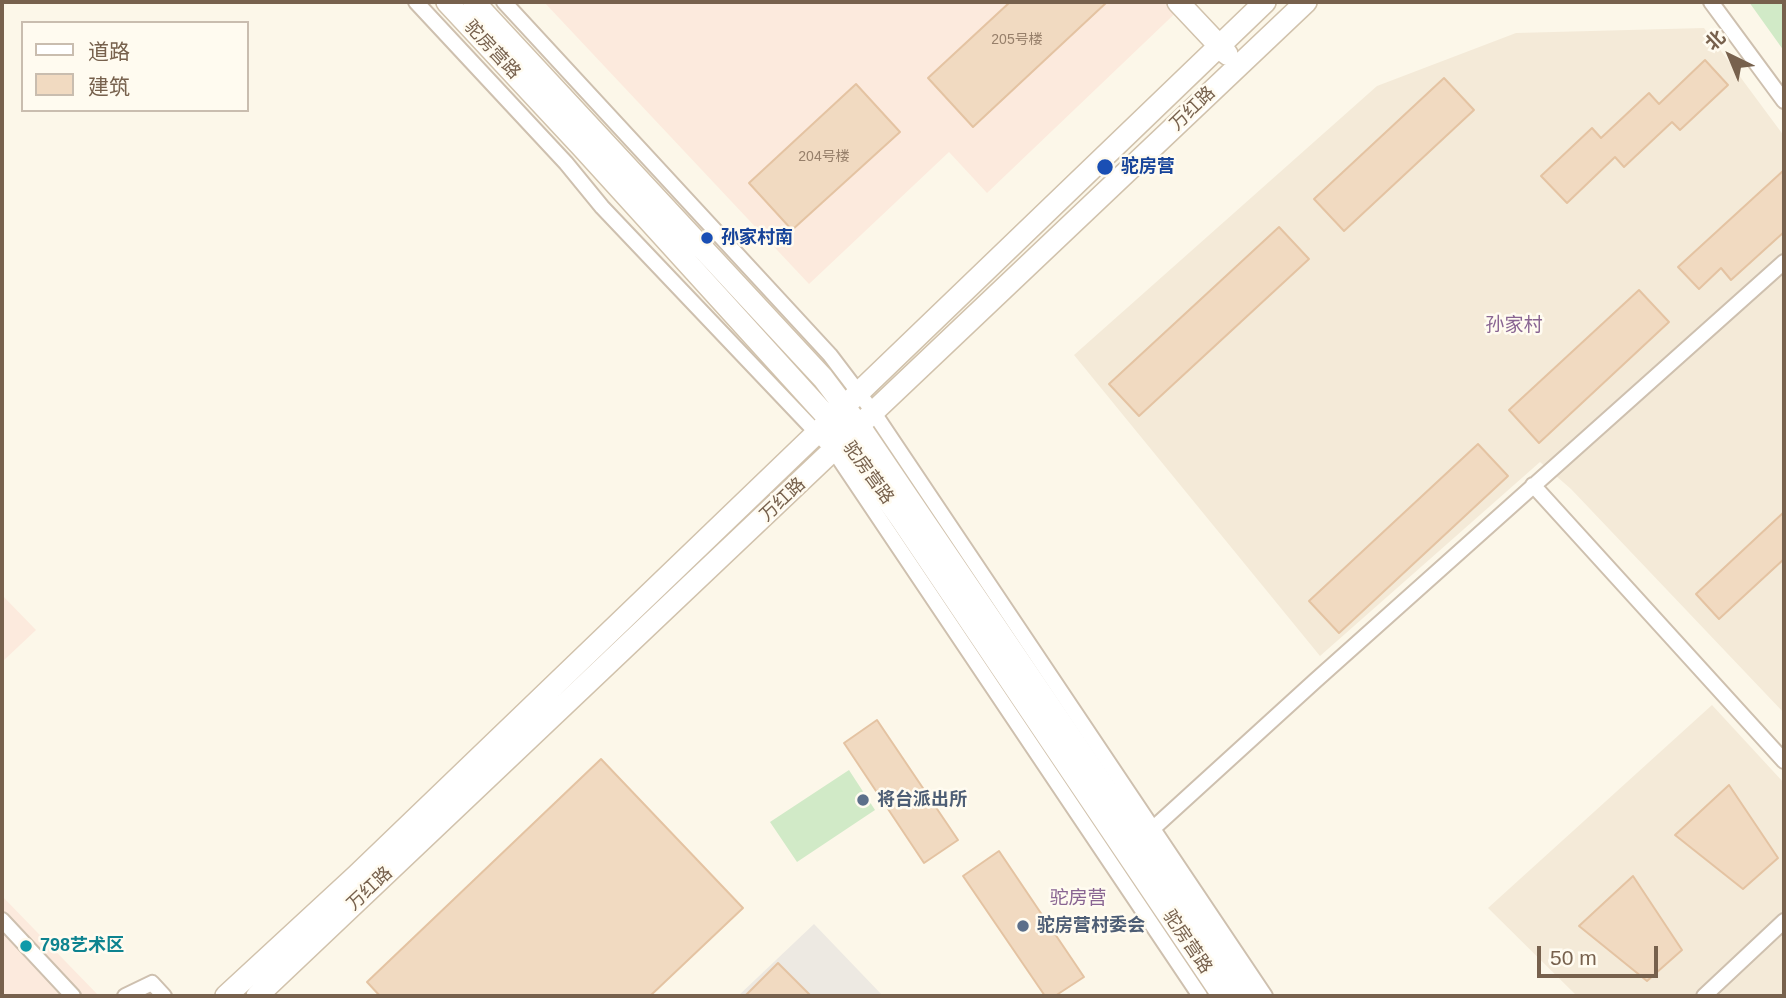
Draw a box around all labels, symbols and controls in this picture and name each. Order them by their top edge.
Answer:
street label: 驼房营路 [460,16,524,84]
legend [21,21,248,112]
north arrow [1695,21,1765,91]
text: 北 [1701,26,1729,54]
house number: 205号楼 [991,32,1043,48]
text: 道路 [88,40,130,63]
text: 建筑 [88,75,130,98]
street label: 万红路 [1166,82,1220,136]
house number: 204号楼 [798,149,850,165]
place label: 驼房营 [1121,156,1175,178]
marker: 驼房营 [1095,157,1115,177]
place label: 孙家村南 [721,227,793,249]
marker: 孙家村南 [699,230,715,246]
district label: 孙家村 [1486,315,1542,337]
street label: 驼房营路 [838,438,898,508]
street label: 万红路 [756,474,810,526]
place label: 将台派出所 [877,789,967,811]
marker: 将台派出所 [855,792,871,808]
street label: 万红路 [343,863,397,915]
district label: 驼房营 [1050,888,1106,910]
street label: 驼房营路 [1158,906,1216,978]
place label: 驼房营村委会 [1037,915,1145,937]
marker: 驼房营村委会 [1015,918,1031,934]
scale bar [1541,932,1662,976]
place label: 798艺术区 [40,935,124,957]
marker: 798艺术区 [18,938,34,954]
text: 50 m [1550,946,1597,969]

